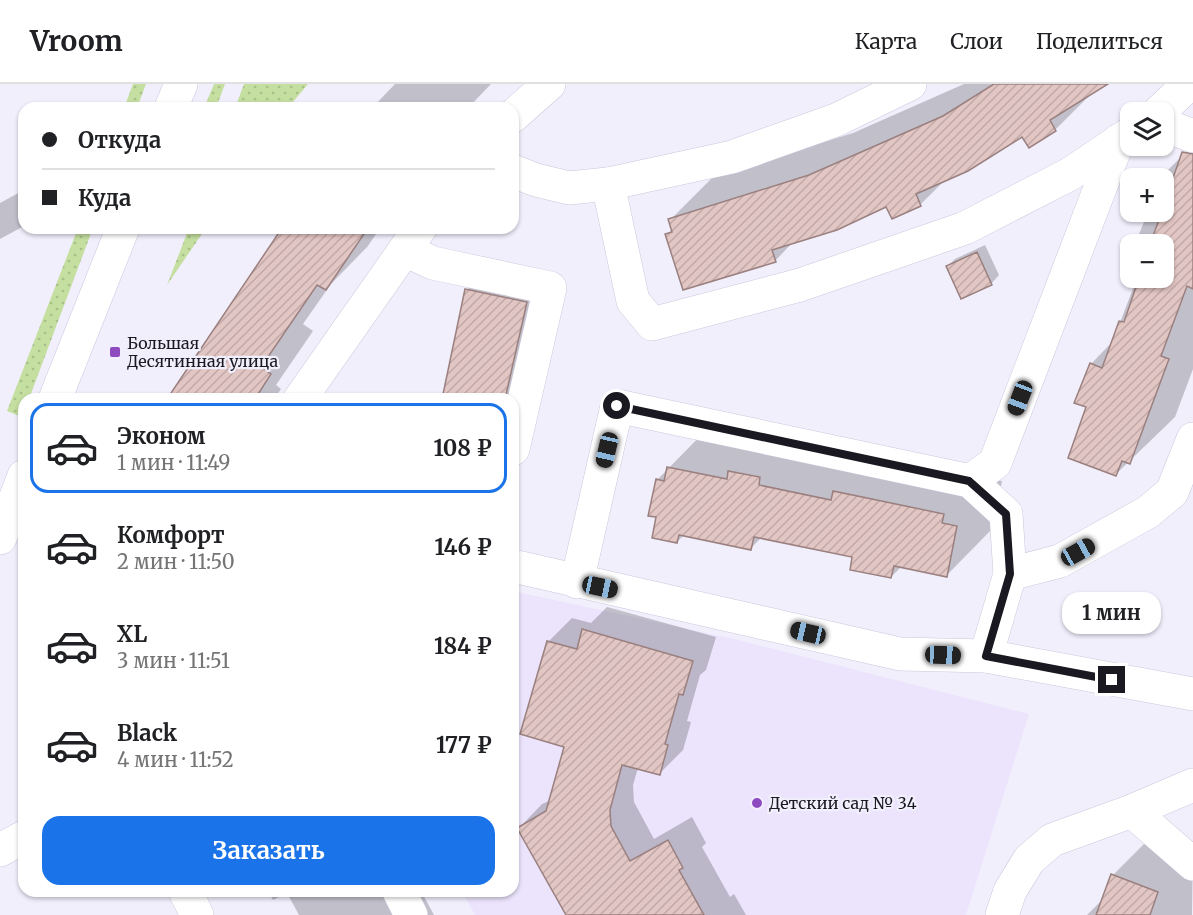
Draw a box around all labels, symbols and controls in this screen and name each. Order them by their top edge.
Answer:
text: Vroom [30,23,123,59]
text: Карта [855,28,917,55]
text: Слои [950,28,1003,55]
text: Поделиться [1036,28,1163,55]
map controls [1120,102,1174,288]
button: layers [1120,102,1174,156]
text: Откуда [78,126,161,154]
button: + [1120,168,1174,222]
text: Куда [78,184,131,212]
button: − [1120,234,1174,288]
place label: Большая Десятинная улица [127,333,279,371]
marker: Большая Десятинная улица [108,345,122,359]
car [1005,378,1035,418]
route start [603,392,630,419]
icon: car [45,421,99,475]
text: Эконом [117,422,205,450]
car [594,430,620,470]
text: 108 ₽ [434,434,492,462]
text: 1 мин · 11:49 [117,450,230,475]
icon: car [45,520,99,574]
text: Комфорт [117,521,225,549]
text: 146 ₽ [435,533,492,561]
car [1058,535,1098,569]
text: 2 мин · 11:50 [117,549,235,574]
car [581,574,619,600]
callout: 1 мин [1062,593,1162,635]
text: 1 мин [1082,600,1141,625]
icon: car [45,619,99,673]
text: XL [117,620,147,648]
car [788,620,828,646]
text: 184 ₽ [434,632,492,660]
car [925,645,961,665]
text: 3 мин · 11:51 [117,648,230,673]
route end [1098,666,1125,693]
icon: car [45,718,99,772]
text: Black [117,719,177,747]
text: 177 ₽ [436,731,492,759]
text: 4 мин · 11:52 [117,747,234,772]
place label: Детский сад № 34 [769,793,917,813]
marker: Детский сад № 34 [750,796,764,810]
button: Заказать [42,816,495,885]

